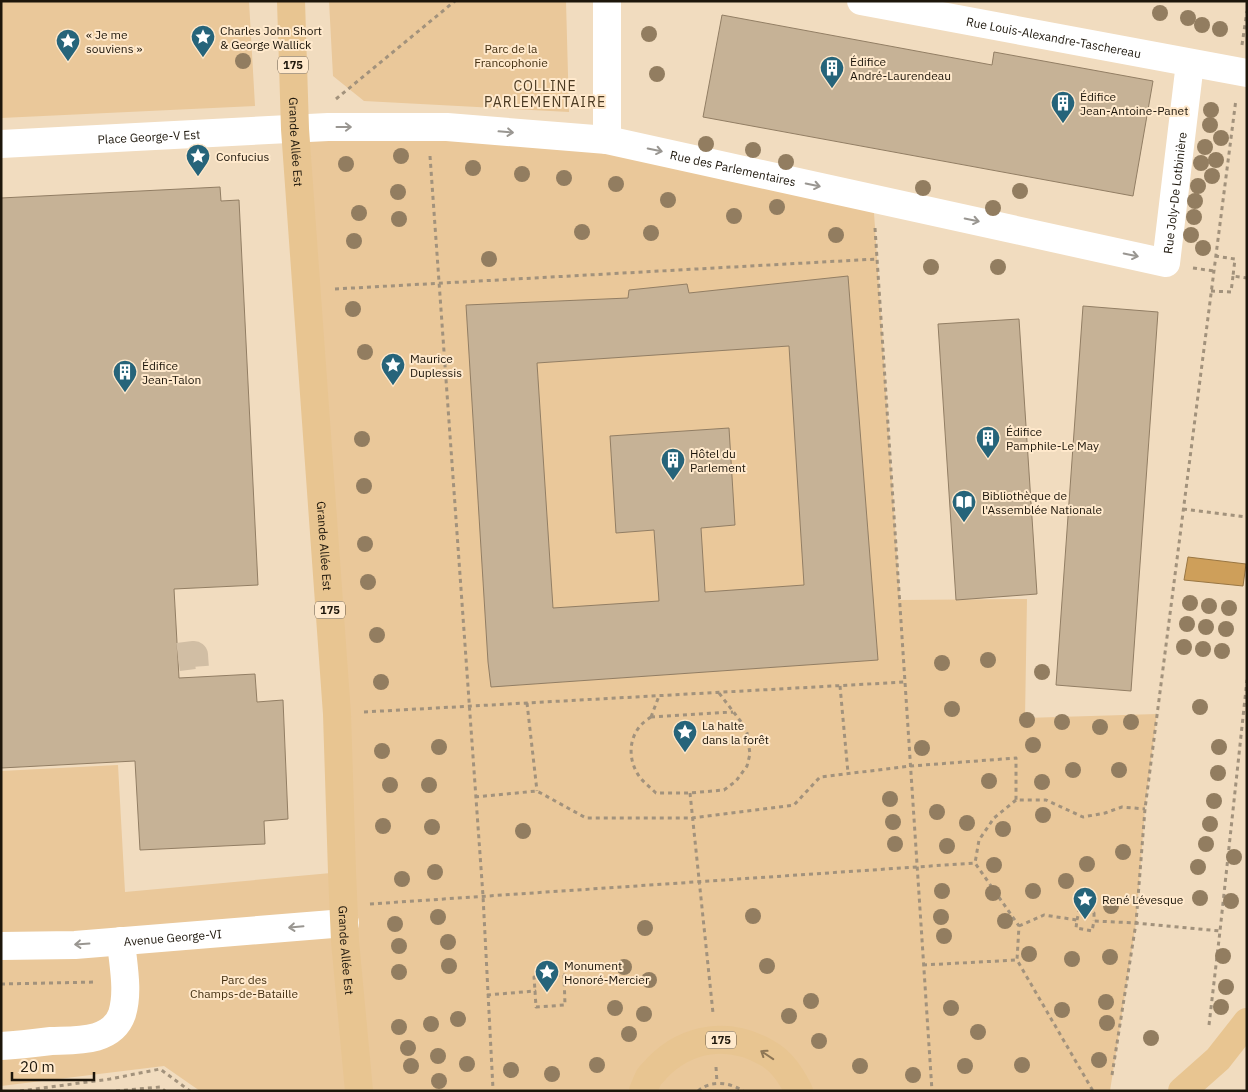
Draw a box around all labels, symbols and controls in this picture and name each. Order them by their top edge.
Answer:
street label: Rue Louis-Alexandre-Taschereau [965,13,1142,61]
place label: Charles John Short & George Wallick [220,23,322,52]
place icon: Charles John Short & George Wallick [190,24,216,58]
place label: « Je me souviens » [86,27,143,56]
place icon: « Je me souviens » [55,28,81,62]
park label: Parc de la Francophonie [474,41,548,70]
place label: Édifice André-Laurendeau [850,54,951,83]
building icon: Édifice André-Laurendeau [819,55,845,89]
road number: 175 [278,56,308,74]
district label: COLLINE PARLEMENTAIRE [484,77,606,111]
place label: Édifice Jean-Antoine-Panet [1080,89,1188,118]
building icon: Édifice Jean-Antoine-Panet [1050,90,1076,124]
street label: Grande Allée Est [287,97,307,187]
one-way arrow [336,122,352,132]
street label: Place George-V Est [97,126,201,146]
one-way arrow [498,127,514,137]
street label: Rue Joly-De Lotbinière [1160,131,1189,254]
place icon: Confucius [185,143,211,177]
one-way arrow [646,146,662,155]
street label: Rue des Parlementaires [669,147,797,189]
place label: Confucius [216,149,270,164]
one-way arrow [805,181,821,190]
one-way arrow [964,216,980,225]
one-way arrow [1122,251,1138,260]
place label: Maurice Duplessis [410,351,462,380]
place icon: Maurice Duplessis [380,352,406,386]
place label: Édifice Jean-Talon [142,358,201,387]
building icon: Édifice Jean-Talon [112,359,138,393]
place label: Édifice Pamphile-Le May [1006,424,1099,453]
building icon: Édifice Pamphile-Le May [975,425,1001,459]
place label: Hôtel du Parlement [690,446,746,475]
building icon: Hôtel du Parlement [660,447,686,481]
place label: Bibliothèque de l'Assemblée Nationale [982,488,1102,517]
library icon: Bibliothèque de l'Assemblée Nationale [951,489,977,523]
street label: Grande Allée Est [314,501,336,591]
road number: 175 [315,602,345,618]
place label: La halte dans la forêt [702,718,769,747]
place icon: La halte dans la forêt [672,719,698,753]
place icon: René Lévesque [1072,886,1098,920]
place label: René Lévesque [1102,892,1184,907]
street label: Grande Allée Est [336,905,357,996]
one-way arrow [288,922,304,932]
street label: Avenue George-VI [123,926,222,949]
one-way arrow [74,940,90,949]
place label: Monument Honoré-Mercier [564,958,650,987]
place icon: Monument Honoré-Mercier [534,959,560,993]
park label: Parc des Champs-de-Bataille [190,972,298,1001]
road number: 175 [706,1032,736,1048]
one-way arrow [761,1049,775,1059]
scale bar [12,1050,95,1082]
text: 20 m [20,1057,55,1076]

